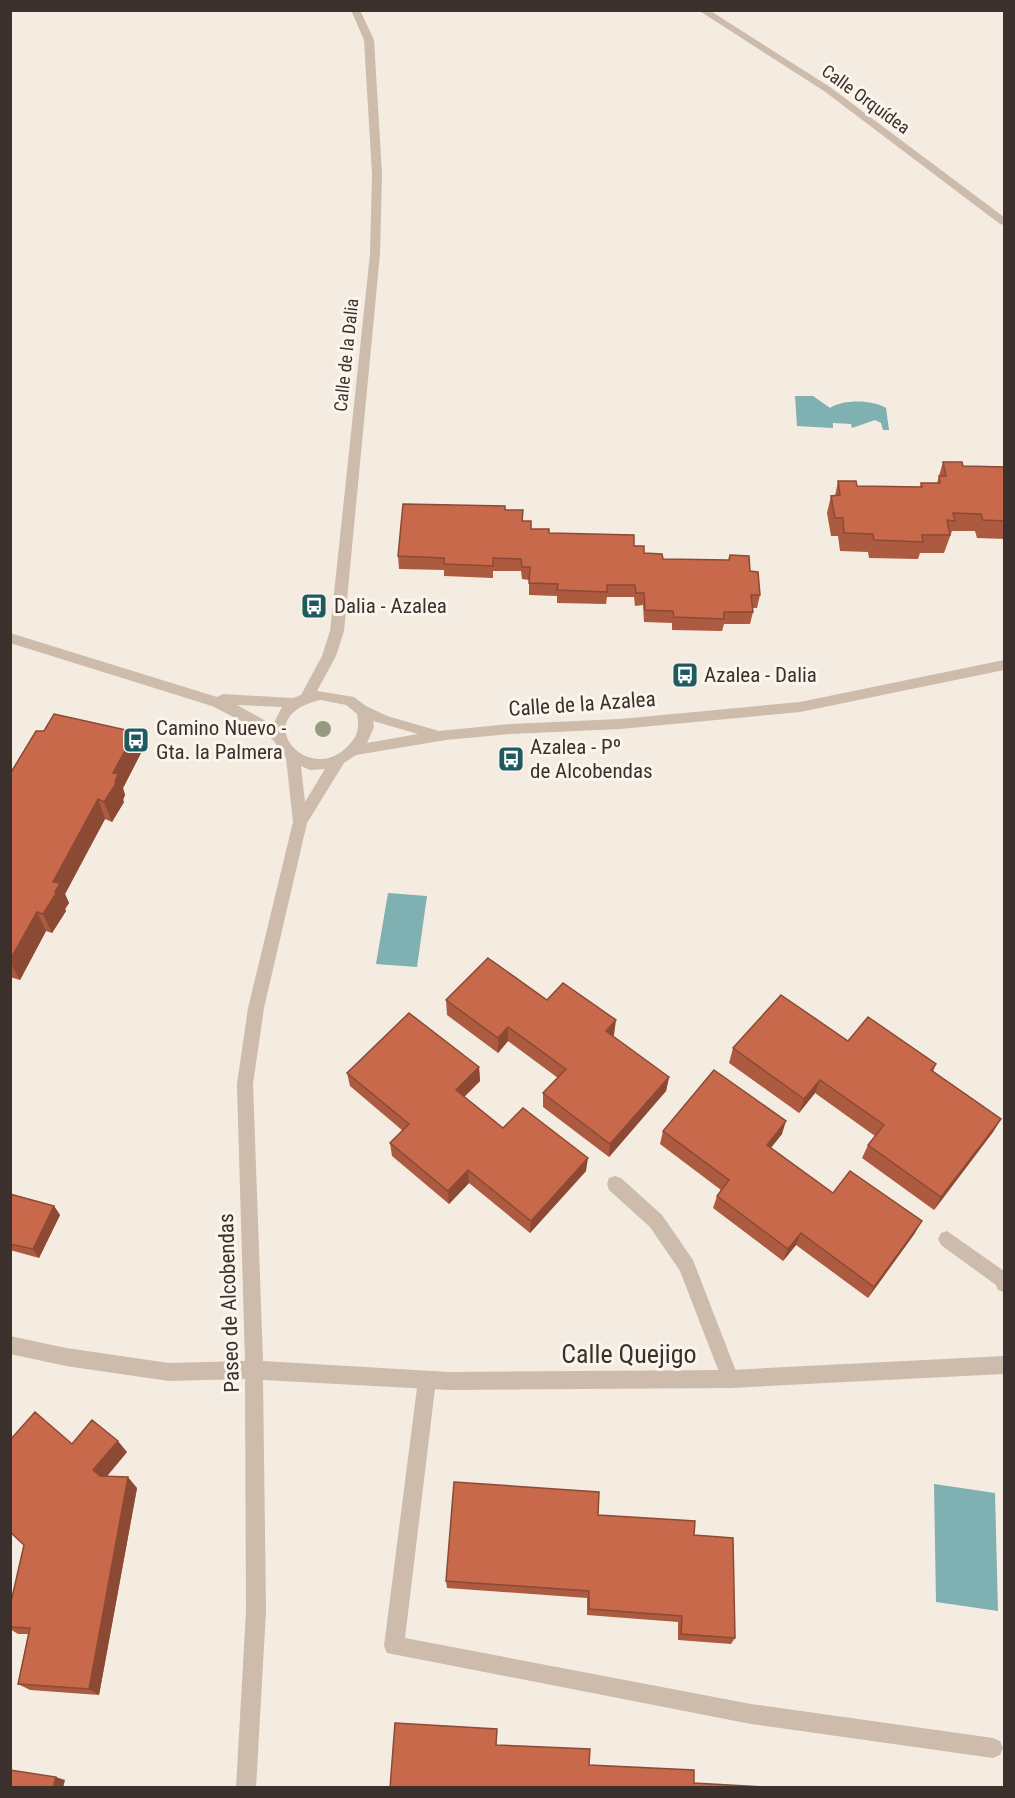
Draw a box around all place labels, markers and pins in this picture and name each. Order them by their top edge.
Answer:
bus stop icon: Dalia - Azalea [299,591,329,621]
place label: Dalia - Azalea [334,594,447,618]
bus stop icon: Azalea - Dalia [670,660,700,690]
place label: Azalea - Dalia [704,663,817,687]
place label: Camino Nuevo - Gta. la Palmera [156,716,286,764]
bus stop icon: Camino Nuevo - Gta. la Palmera [121,725,151,755]
place label: Azalea - Pº de Alcobendas [530,735,653,783]
bus stop icon: Azalea - Pº de Alcobendas [496,744,526,774]

